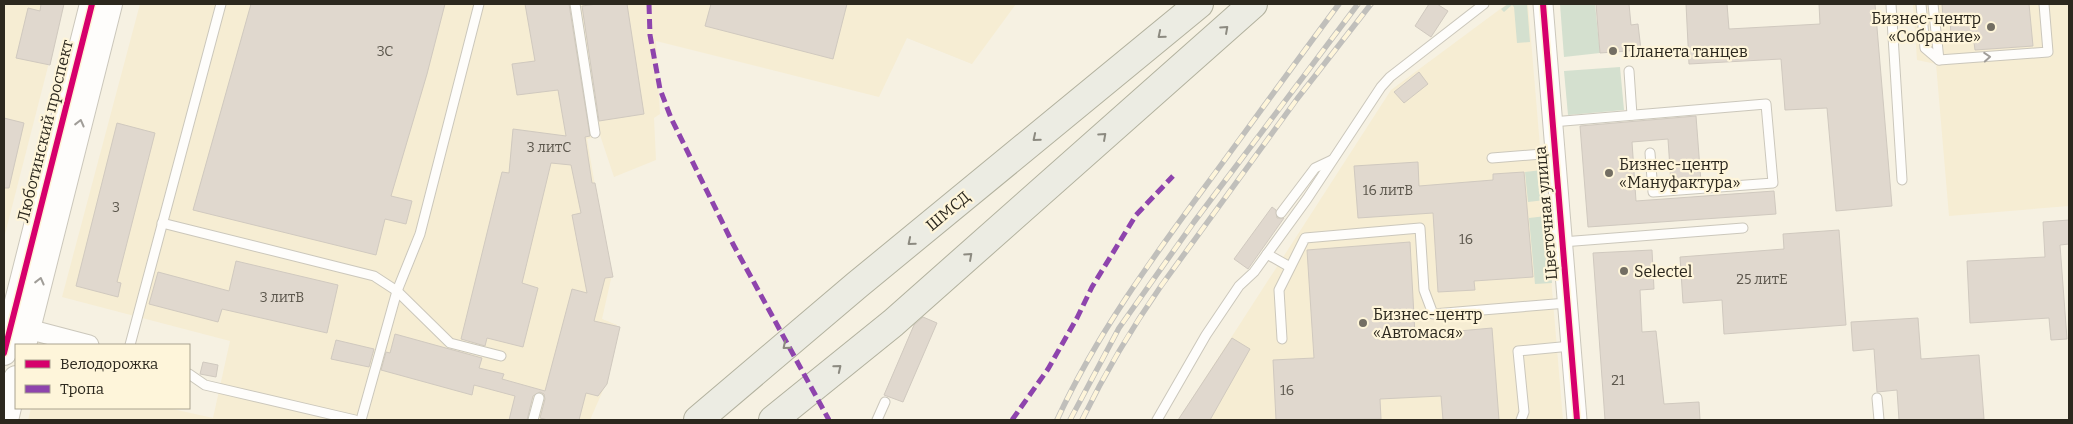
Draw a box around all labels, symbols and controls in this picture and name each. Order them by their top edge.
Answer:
place label: Бизнес-центр «Собрание» [1871,9,1981,46]
marker: Бизнес-центр «Собрание» [1985,21,1997,33]
one-way arrow [1219,26,1228,34]
one-way arrow [1158,29,1167,38]
street label: Люботинский проспект [13,38,77,224]
place label: Планета танцев [1623,42,1748,61]
house number: 3С [377,43,393,60]
marker: Планета танцев [1607,45,1619,57]
one-way arrow [1984,51,1992,62]
one-way arrow [74,119,85,128]
one-way arrow [1033,133,1042,141]
one-way arrow [1098,133,1107,142]
house number: 3 литС [527,139,571,156]
street label: Цветочная улица [1531,145,1561,281]
place label: Бизнес-центр «Мануфактура» [1619,155,1741,192]
marker: Бизнес-центр «Мануфактура» [1603,167,1615,179]
house number: 16 литВ [1363,182,1413,199]
street label: ШМСД [922,187,974,235]
house number: 3 [112,199,120,216]
house number: 16 [1459,231,1473,248]
one-way arrow [907,236,916,245]
one-way arrow [963,253,972,262]
place label: Selectel [1634,262,1693,281]
marker: Selectel [1618,265,1630,277]
house number: 25 литЕ [1736,271,1788,288]
one-way arrow [35,277,45,285]
house number: 3 литВ [260,289,304,306]
place label: Бизнес-центр «Автомася» [1373,305,1483,342]
marker: Бизнес-центр «Автомася» [1357,317,1369,329]
one-way arrow [783,340,792,349]
legend [15,344,190,409]
text: Велодорожка [60,355,158,373]
one-way arrow [833,364,842,373]
house number: 21 [1611,372,1625,389]
text: Тропа [60,380,104,398]
house number: 16 [1280,382,1294,399]

